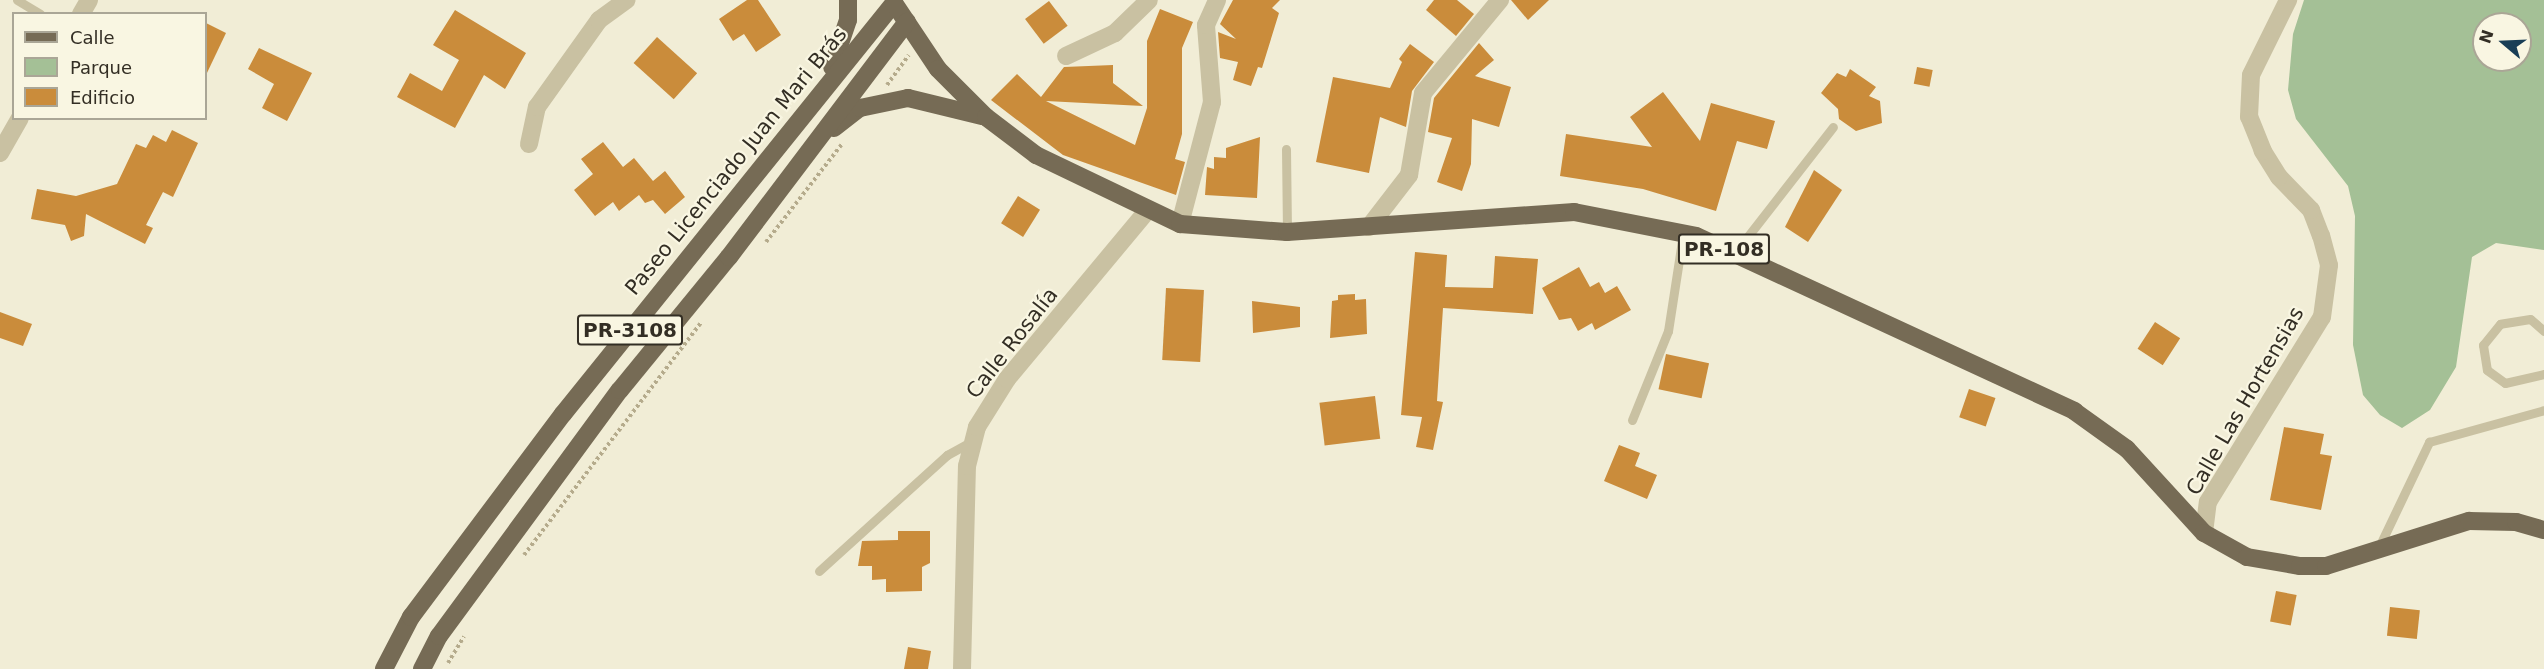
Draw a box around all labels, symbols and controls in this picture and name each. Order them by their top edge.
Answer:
legend [12,12,207,120]
north arrow [2472,12,2532,72]
street label: Paseo Licenciado Juan Mari Brás [620,22,852,300]
text: Calle [70,27,115,48]
text: N [2475,27,2498,46]
text: Parque [70,57,132,78]
text: Edificio [70,87,135,108]
road number: PR-108 [1678,232,1770,266]
street label: Calle Rosalía [961,283,1063,403]
street label: Calle Las Hortensias [2181,302,2309,500]
road number: PR-3108 [576,313,684,347]

